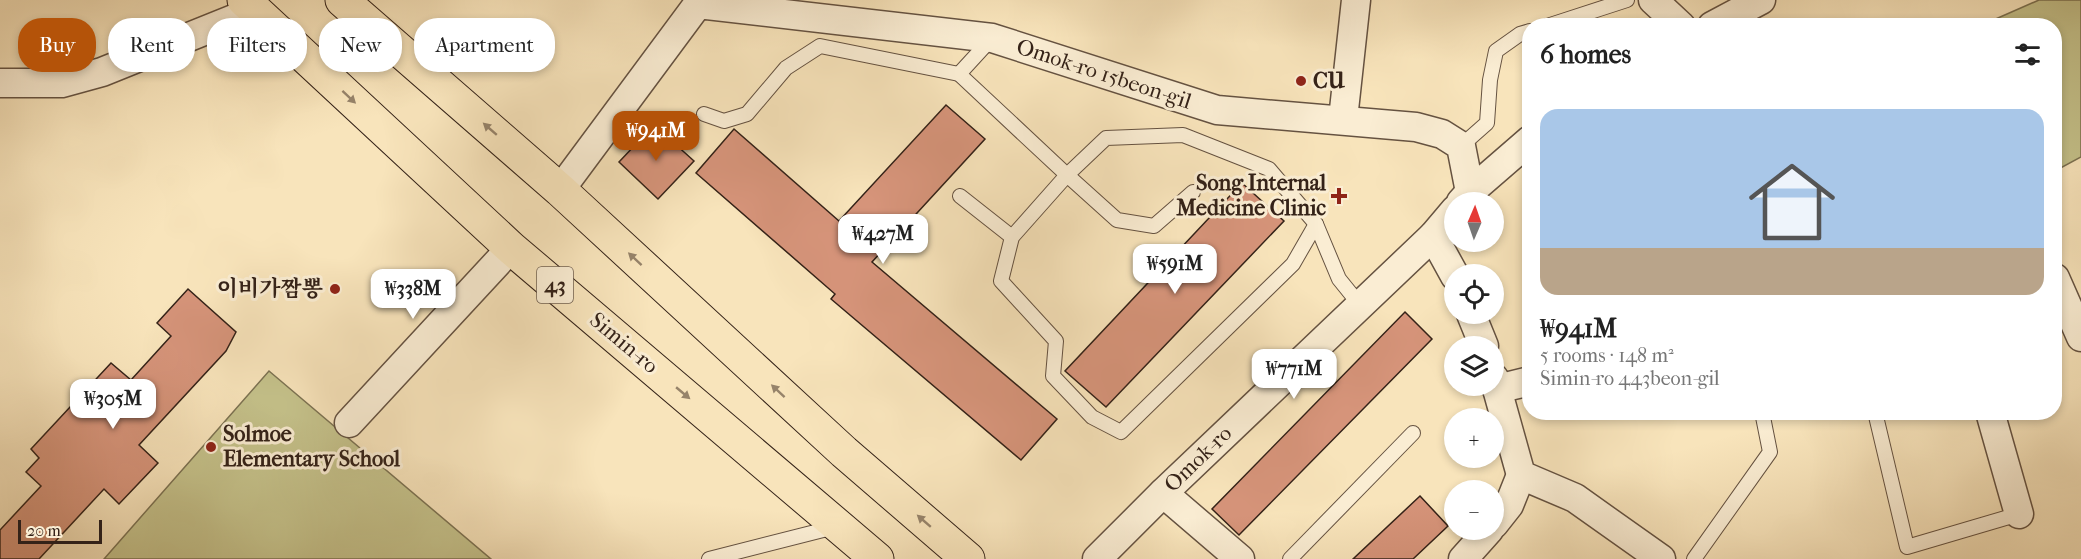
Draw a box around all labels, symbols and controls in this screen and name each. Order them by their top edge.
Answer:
chip: Buy [18,18,96,72]
chip: Rent [108,18,195,72]
chip: Filters [207,18,307,72]
chip: New [319,18,402,72]
chip: Apartment [414,18,555,72]
street label: Omok-ro 15beon-gil [1013,33,1195,115]
icon: filters [2011,38,2044,71]
text: 6 homes [1540,39,1631,70]
place label: CU [1313,68,1346,94]
marker: CU [1294,74,1308,88]
one-way arrow [341,90,356,104]
pin: ₩941M [614,111,698,162]
text: ₩941M [626,119,686,142]
one-way arrow [482,122,498,135]
icon: home [1738,148,1846,256]
place label: Song Internal Medicine Clinic [1175,170,1327,221]
marker: Song Internal Medicine Clinic [1330,187,1348,205]
north arrow [1444,192,1504,252]
map controls [1444,192,1504,540]
pin: ₩427M [841,214,925,265]
text: ₩427M [852,222,914,245]
pin: ₩591M [1133,244,1217,295]
text: ₩591M [1147,252,1203,275]
one-way arrow [628,253,643,266]
button: locate [1444,264,1504,324]
road number: 43 [537,267,573,303]
pin: ₩338M [371,269,455,320]
place label: 이비가짬뽕 [217,276,323,302]
text: ₩338M [385,277,441,300]
marker: 이비가짬뽕 [328,282,342,296]
street label: Simin-ro [584,307,664,379]
text: ₩941M [1540,313,1617,344]
button: layers [1444,336,1504,396]
text: 5 rooms · 148 m² [1540,344,1674,367]
pin: ₩771M [1252,349,1336,400]
text: ₩771M [1266,357,1322,380]
text: Simin-ro 443beon-gil [1540,367,1720,390]
pin: ₩305M [71,379,155,430]
one-way arrow [771,384,786,398]
one-way arrow [675,386,690,399]
text: ₩305M [84,387,142,410]
button: + [1444,408,1504,468]
street label: Omok-ro [1159,420,1237,498]
place label: Solmoe Elementary School [223,421,401,472]
marker: Solmoe Elementary School [204,440,218,454]
button: − [1444,480,1504,540]
one-way arrow [917,515,932,528]
scale bar [18,517,102,544]
text: 20 m [27,521,61,540]

